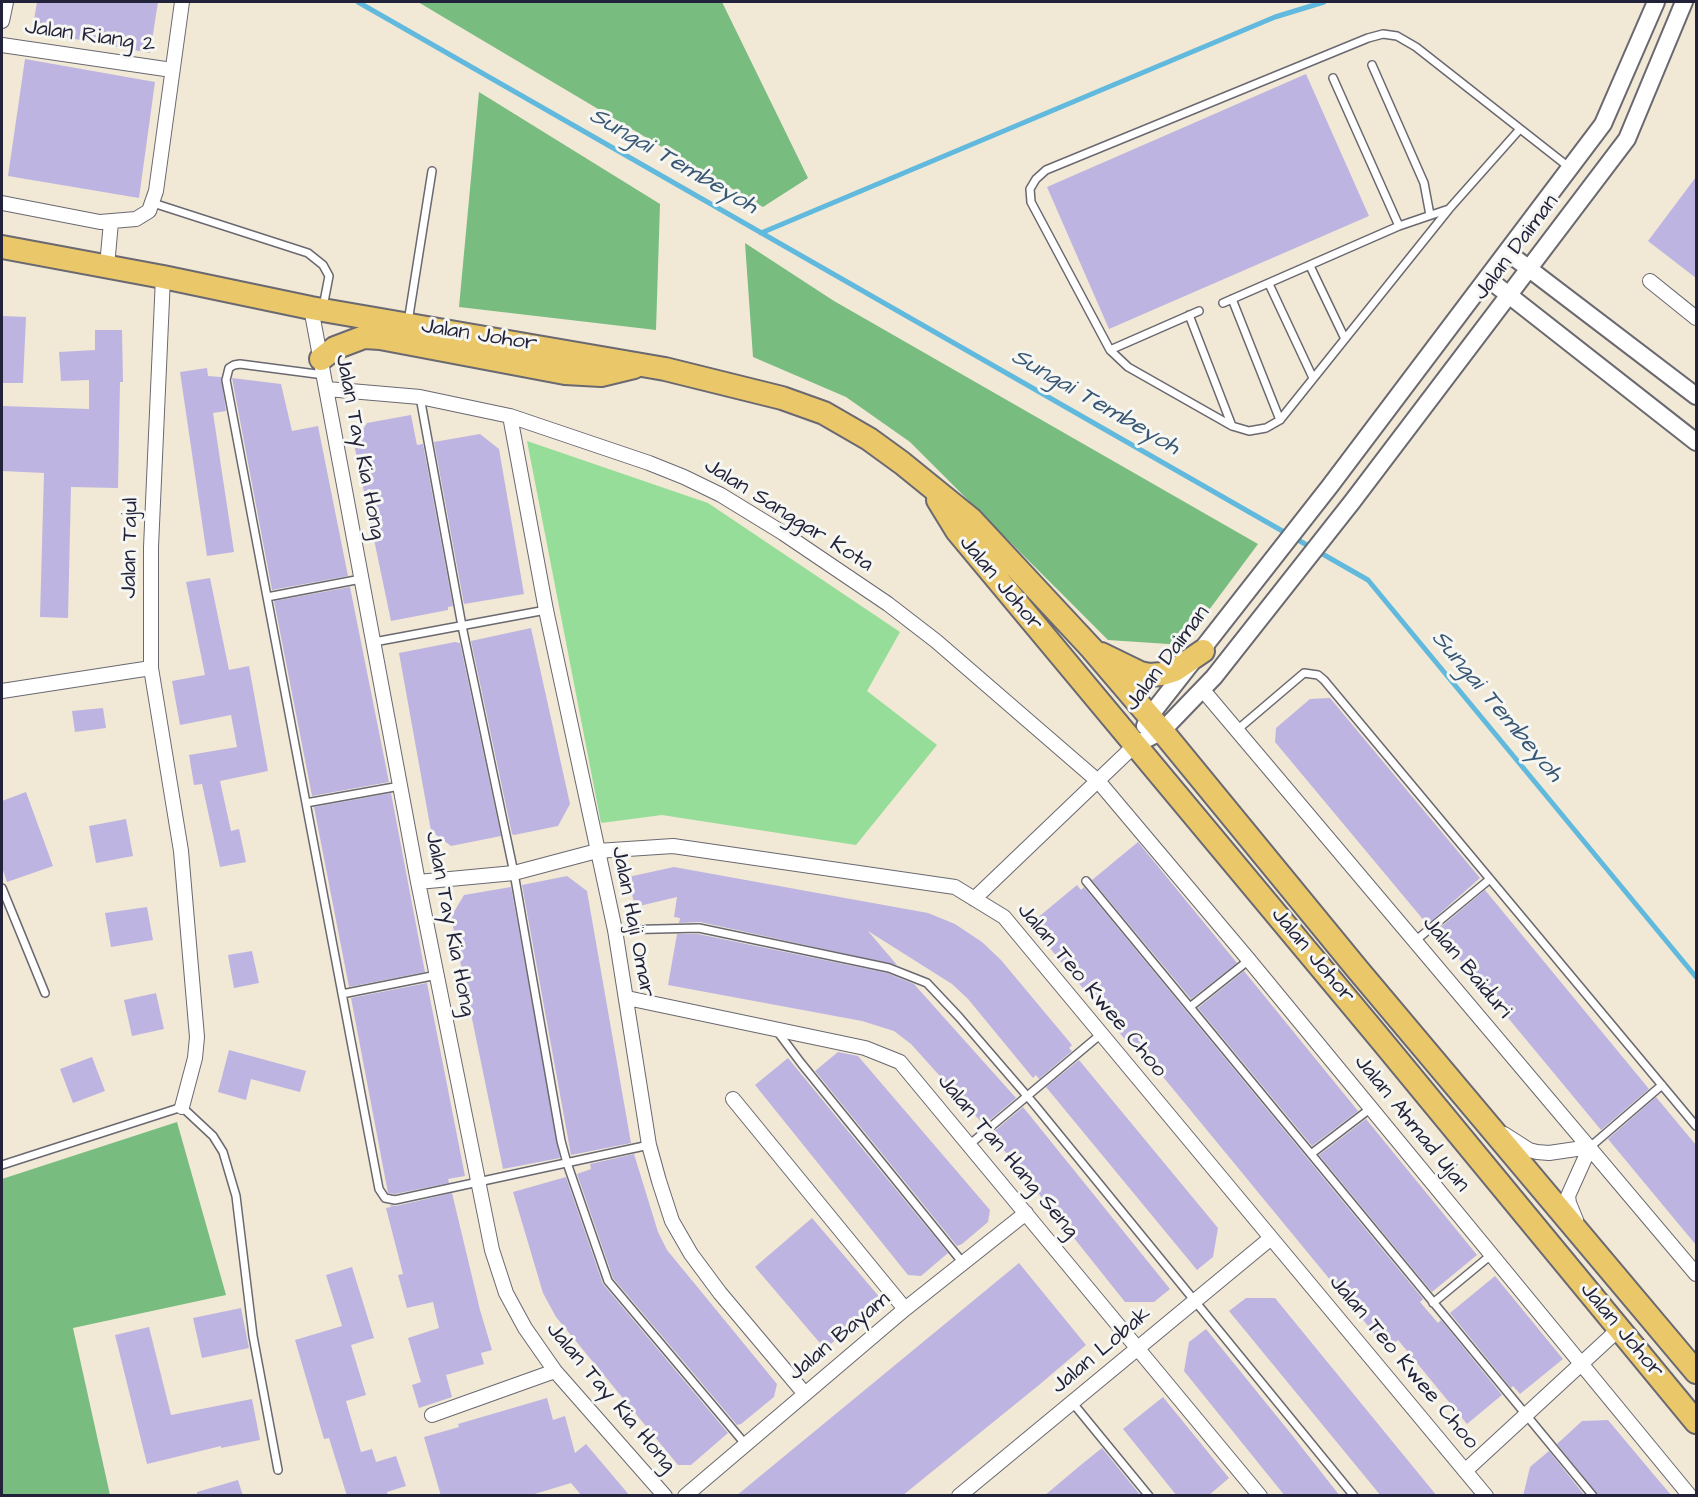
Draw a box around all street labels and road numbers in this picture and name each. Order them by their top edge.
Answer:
street label: Jalan Riang 2 [23,15,157,59]
street label: Jalan Daiman [1469,190,1565,306]
street label: Jalan Johor [419,314,539,358]
street label: Jalan Tay Kia Hong [328,352,390,542]
street label: Jalan Sanggar Kota [699,453,877,579]
street label: Jalan Tajul [117,497,145,599]
street label: Jalan Johor [952,531,1048,637]
street label: Jalan Daiman [1120,601,1216,717]
street label: Jalan Tay Kia Hong [418,829,480,1019]
street label: Jalan Haji Omar [604,844,660,1000]
street label: Jalan Teo Kwee Choo [1010,899,1172,1083]
street label: Jalan Johor [1264,903,1360,1009]
street label: Jalan Baiduri [1416,911,1516,1025]
street label: Jalan Ahmad Ujan [1348,1050,1474,1198]
street label: Jalan Tan Hang Seng [931,1070,1083,1244]
street label: Jalan Teo Kwee Choo [1322,1271,1484,1455]
street label: Jalan Johor [1573,1278,1669,1384]
street label: Jalan Bayam [784,1287,896,1387]
street label: Jalan Lobak [1047,1302,1157,1400]
street label: Jalan Tay Kia Hong [540,1318,680,1478]

